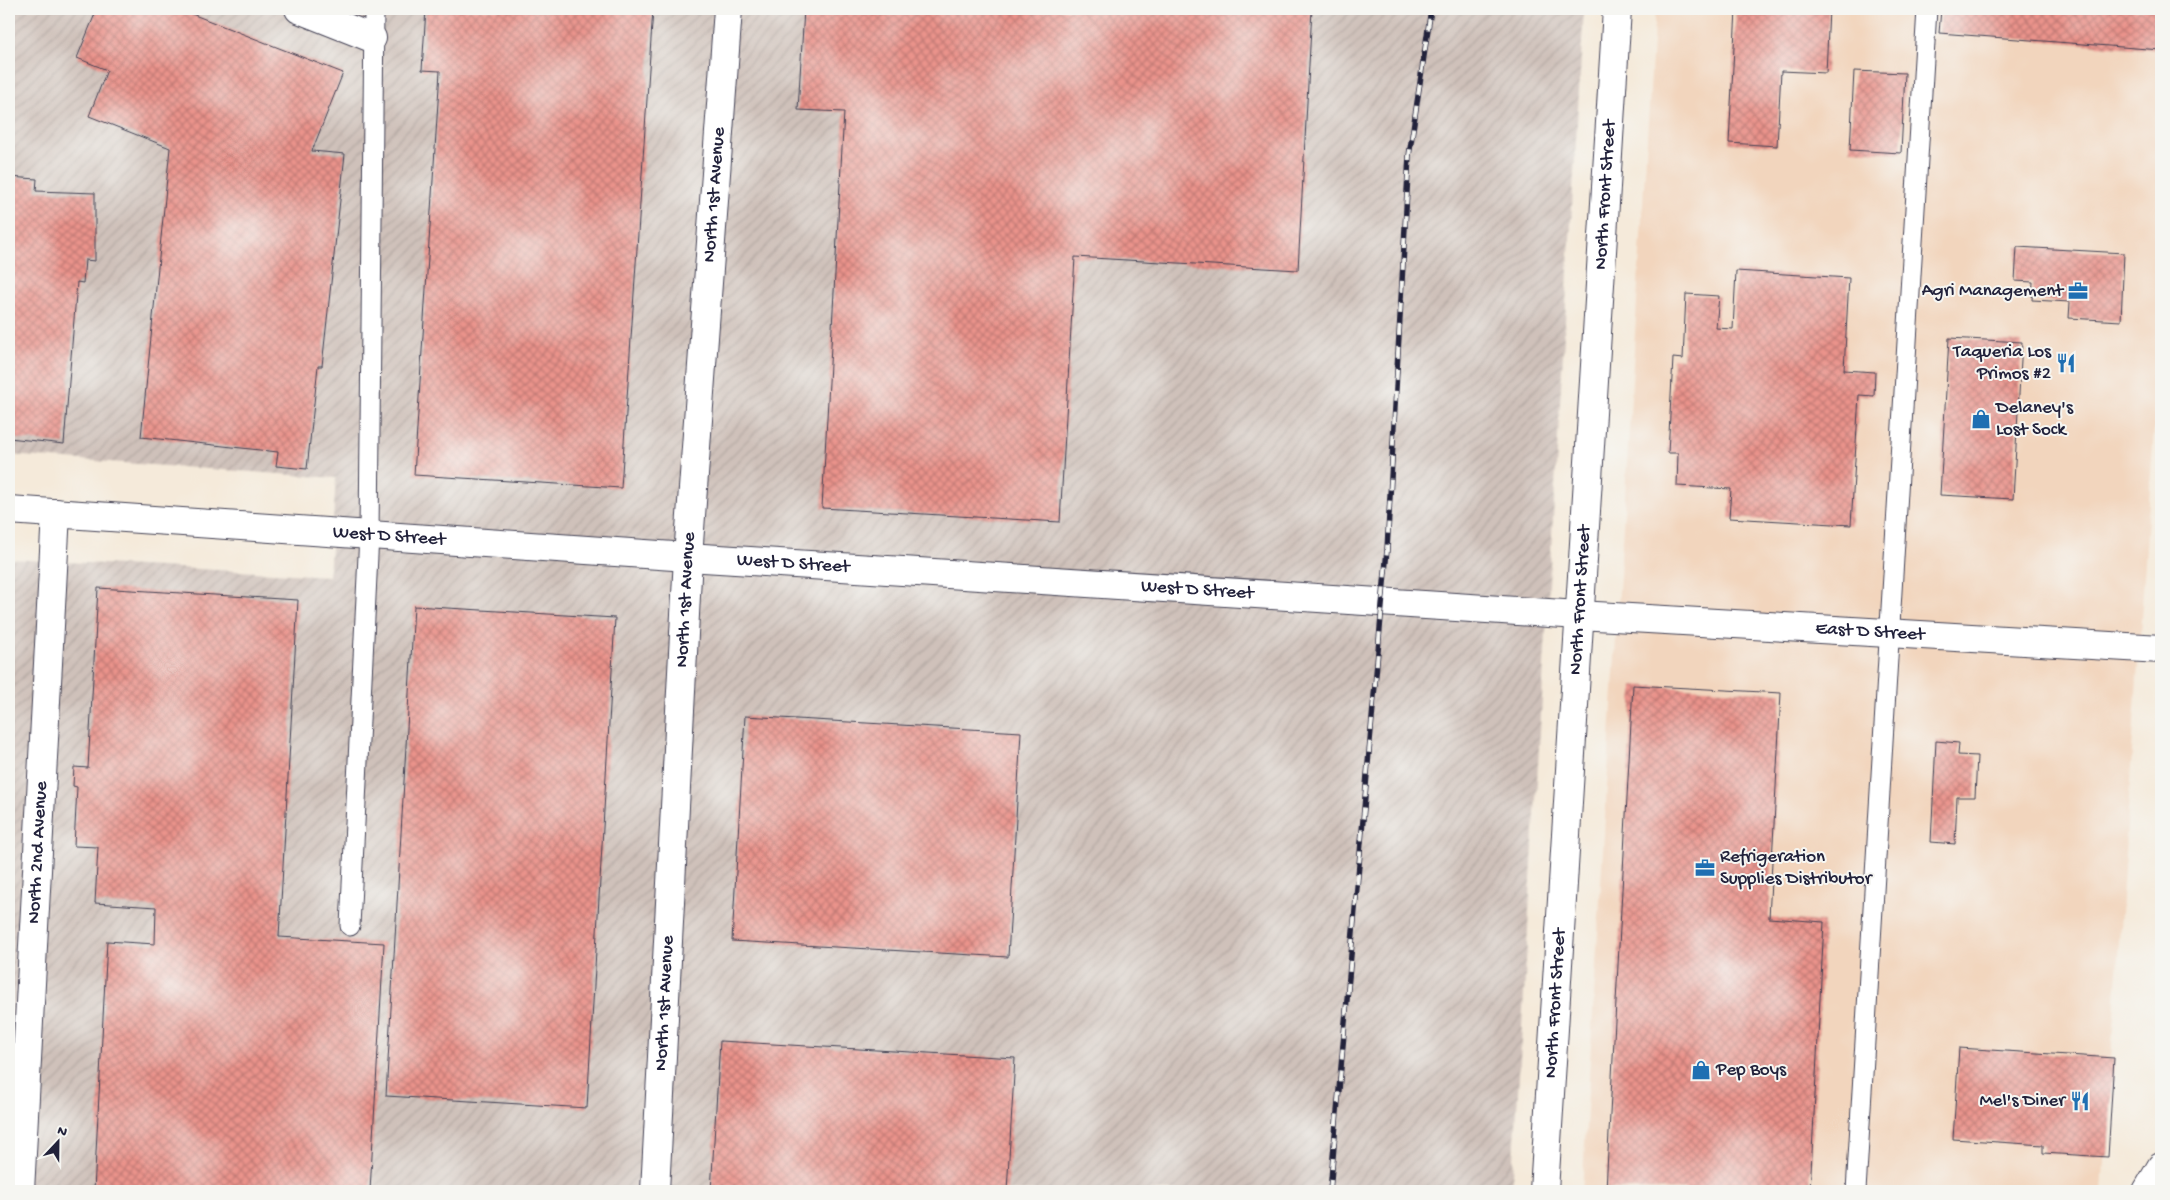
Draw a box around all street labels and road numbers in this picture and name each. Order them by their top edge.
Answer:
street label: North Front Street [1589,117,1622,270]
street label: North 1st Avenue [698,126,731,263]
street label: West D Street [332,521,448,552]
street label: North Front Street [1564,522,1597,676]
street label: North 1st Avenue [671,531,701,668]
street label: West D Street [736,549,852,579]
street label: West D Street [1140,575,1257,605]
street label: East D Street [1815,617,1927,647]
street label: North 2nd Avenue [23,780,53,924]
street label: North Front Street [1539,926,1572,1079]
street label: North 1st Avenue [650,935,680,1072]

